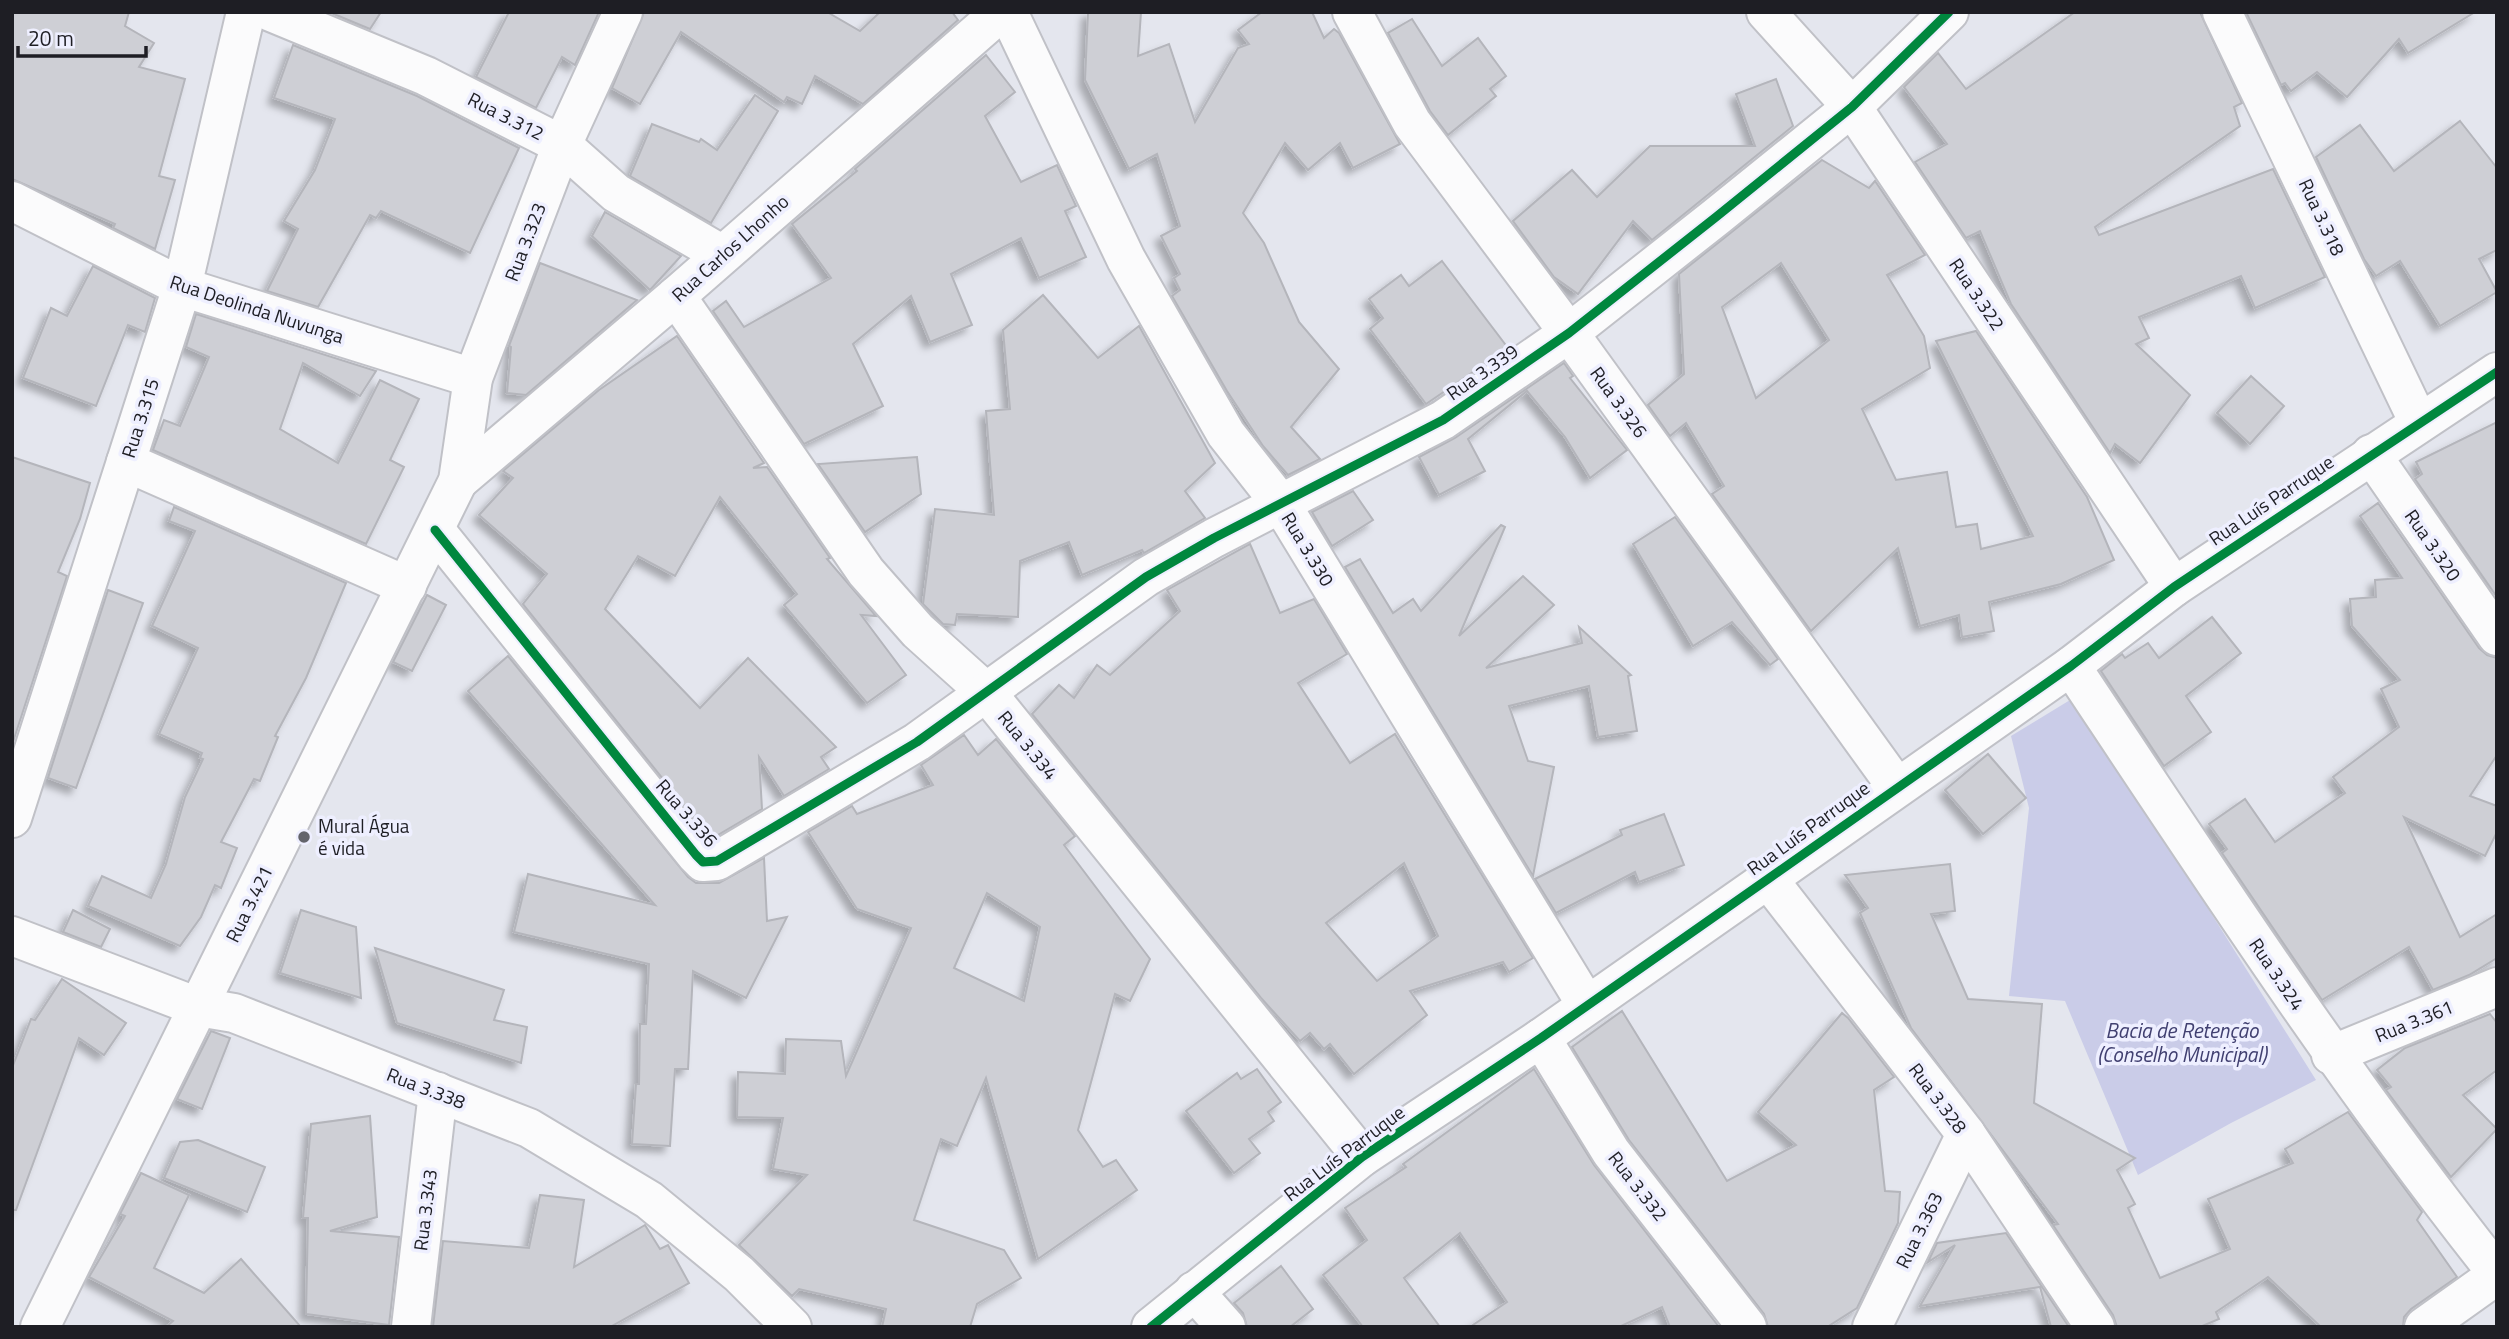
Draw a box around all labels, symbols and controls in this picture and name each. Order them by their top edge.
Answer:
scale bar [18,14,145,58]
text: 20 m [28,22,74,54]
street label: Rua 3.312 [463,84,549,147]
street label: Rua 3.318 [2292,173,2353,260]
street label: Rua Carlos Lhonho [665,187,795,308]
street label: Rua 3.323 [496,198,553,285]
street label: Rua 3.322 [1942,252,2012,336]
street label: Rua Deolinda Nuvunga [166,267,348,350]
street label: Rua 3.339 [1440,336,1524,407]
street label: Rua 3.326 [1584,360,1655,443]
street label: Rua 3.315 [113,374,166,461]
street label: Rua Luís Parruque [2202,447,2339,552]
street label: Rua 3.320 [2398,503,2469,587]
street label: Rua 3.330 [1275,506,1342,591]
street label: Rua 3.334 [991,704,1065,786]
street label: Rua 3.336 [649,772,725,853]
street label: Rua Luís Parruque [1740,773,1875,882]
place label: Mural Água é vida [318,811,410,862]
marker: Mural Água é vida [296,829,312,845]
street label: Rua 3.421 [218,861,280,947]
street label: Rua 3.324 [2242,932,2312,1016]
street label: Rua 3.361 [2370,992,2457,1049]
water label: Bacia de Retenção (Conselho Municipal) [2098,1014,2269,1070]
street label: Rua 3.328 [1902,1056,1975,1139]
street label: Rua 3.338 [383,1059,470,1116]
street label: Rua Luís Parruque [1277,1097,1410,1208]
street label: Rua 3.332 [1602,1144,1675,1227]
street label: Rua 3.343 [405,1167,444,1252]
street label: Rua 3.363 [1888,1187,1950,1273]

